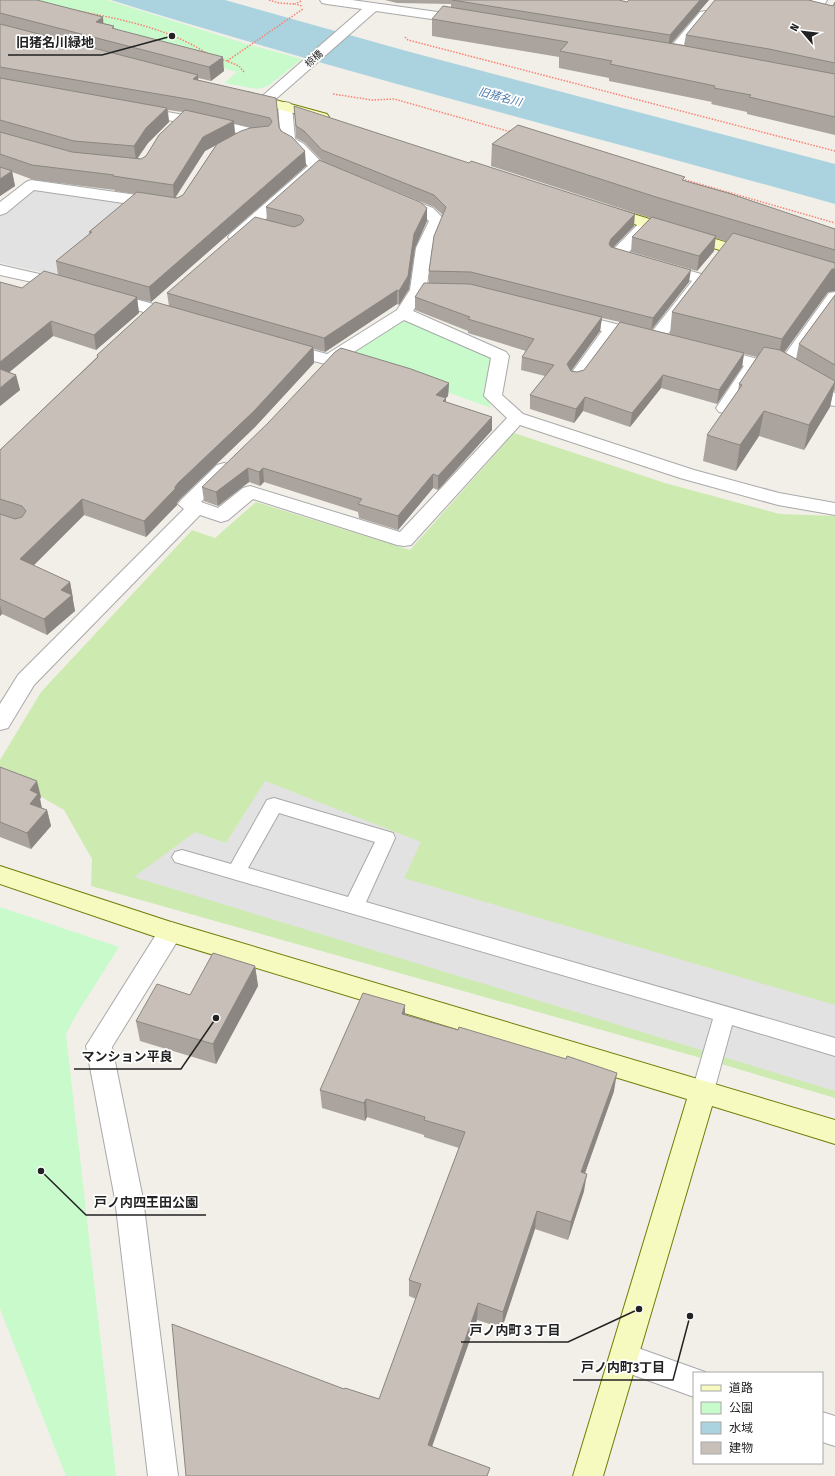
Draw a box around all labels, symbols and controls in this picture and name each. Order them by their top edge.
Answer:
north arrow [783,12,823,52]
text: N [787,22,802,34]
callout: 旧猪名川緑地 [8,30,102,55]
text: 旧猪名川緑地 [16,35,94,50]
street label: 椋橋 [303,48,325,70]
water label: 旧猪名川 [477,85,524,109]
callout: マンション平良 [74,1044,181,1069]
text: マンション平良 [81,1049,173,1064]
callout: 戸ノ内四王田公園 [86,1190,206,1215]
text: 戸ノ内四王田公園 [94,1195,198,1210]
callout: 戸ノ内町３丁目 [461,1317,568,1342]
text: 戸ノ内町３丁目 [469,1323,561,1338]
callout: 戸ノ内町3丁目 [573,1355,673,1380]
text: 戸ノ内町3丁目 [581,1360,665,1375]
legend [693,1372,823,1464]
text: 道路 [729,1381,753,1395]
text: 公園 [729,1401,753,1415]
text: 水域 [729,1421,753,1435]
text: 建物 [729,1441,753,1455]

